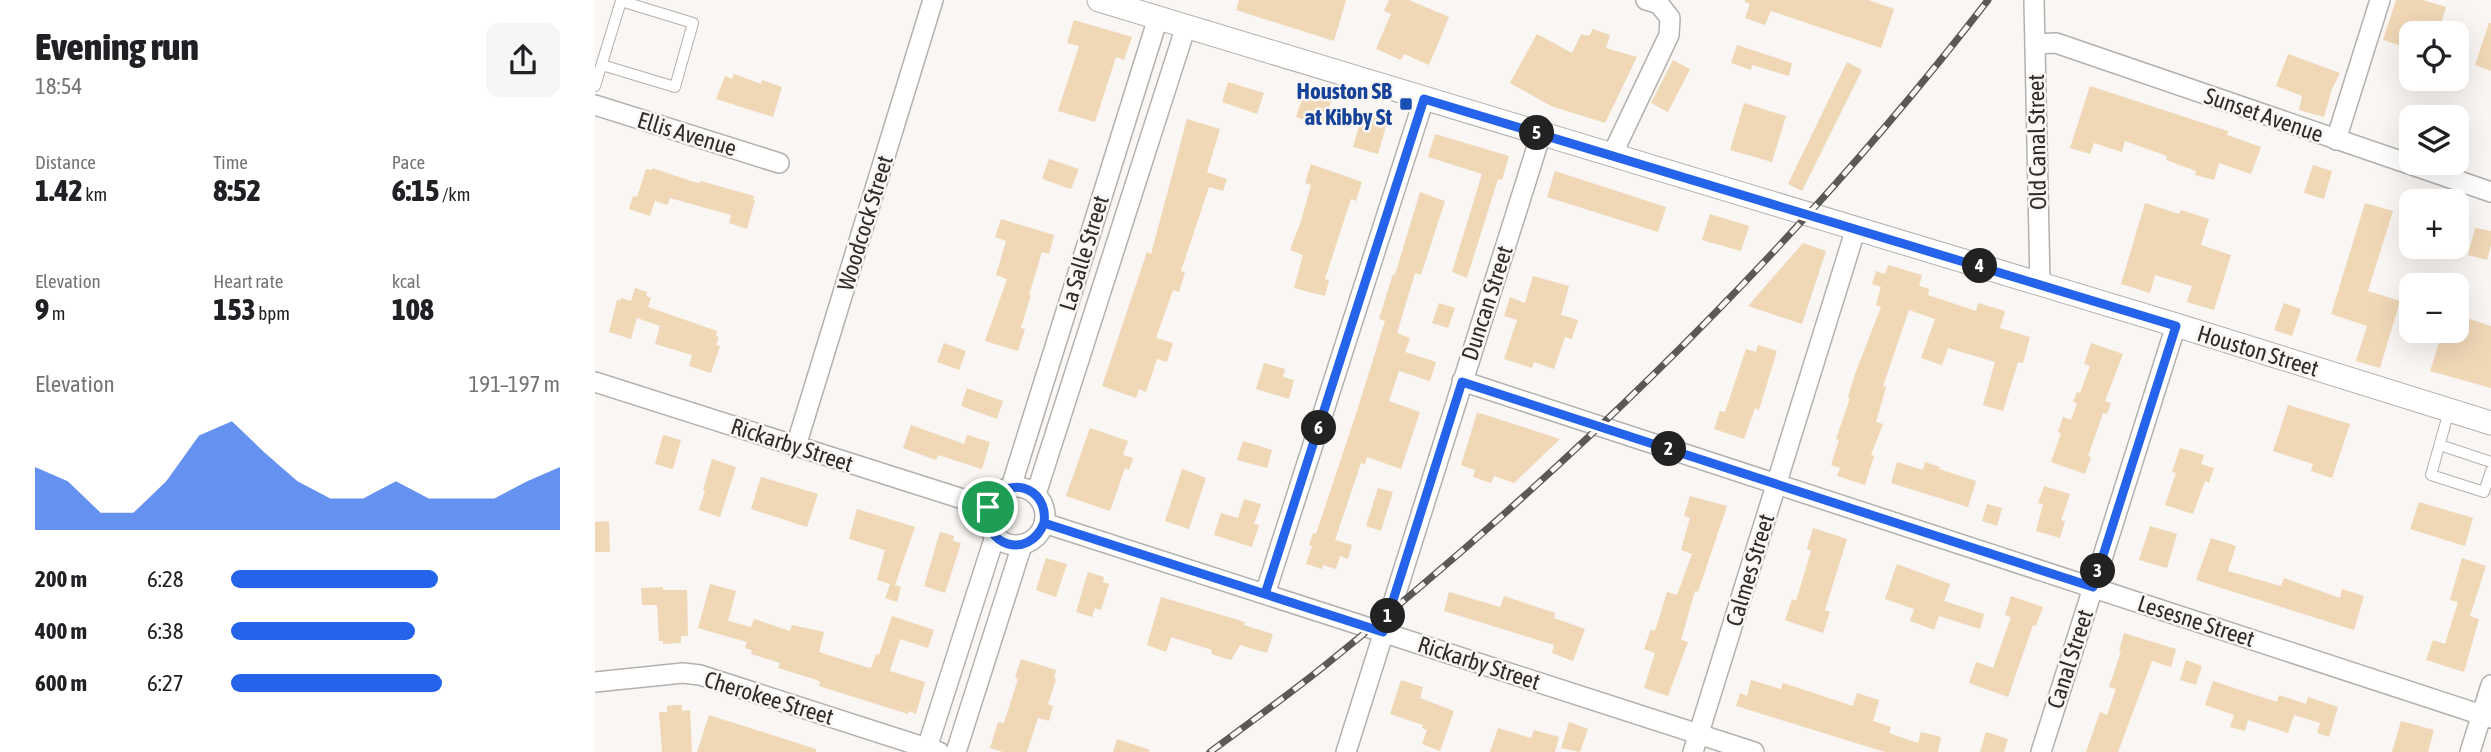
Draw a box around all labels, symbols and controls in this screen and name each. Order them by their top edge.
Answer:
map controls [2399,21,2469,343]
button: locate [2399,21,2469,91]
button: share [486,23,560,97]
text: Evening run [35,25,199,68]
text: 18:54 [35,73,82,99]
street label: Old Canal Street [2023,74,2051,210]
place label: Houston SB at Kibby St [1297,78,1392,130]
street label: Sunset Avenue [2201,83,2327,147]
marker: Houston SB at Kibby St [1398,96,1414,112]
button: layers [2399,105,2469,175]
street label: Ellis Avenue [634,107,740,161]
pin: 5 [1520,116,1555,150]
text: 5 [1532,121,1541,143]
text: Distance [35,151,96,173]
text: Time [213,151,248,173]
text: Pace [392,151,425,173]
street label: Woodcock Street [832,152,898,294]
text: 1.42 [35,173,83,207]
text: 8:52 [213,173,261,207]
text: 6:15 [392,173,439,207]
text: km [83,183,107,205]
text: /km [439,183,470,205]
button: + [2399,189,2469,259]
street label: La Salle Street [1054,192,1114,314]
street label: Duncan Street [1456,242,1518,364]
pin: 4 [1963,248,1997,284]
text: 4 [1975,254,1984,276]
text: Elevation [35,270,101,292]
text: Heart rate [213,270,283,292]
text: kcal [392,270,421,292]
button: − [2399,273,2469,343]
text: 9 [35,292,49,326]
text: 153 [213,292,256,326]
text: 108 [392,292,434,326]
text: m [49,302,65,324]
text: bpm [256,302,290,324]
street label: Houston Street [2194,320,2322,382]
text: Elevation [35,371,115,397]
text: 191–197 m [469,371,560,397]
pin: 6 [1301,410,1337,446]
street label: Rickarby Street [728,413,856,477]
text: 6 [1314,416,1323,438]
pin: 2 [1651,432,1687,466]
text: 2 [1664,437,1673,459]
pin [958,477,1018,537]
icon: arrive [969,488,1007,526]
street label: Calmes Street [1721,511,1779,629]
pin: 3 [2081,554,2115,588]
text: 3 [2093,559,2102,581]
text: 200 m [35,566,87,592]
text: 6:28 [147,566,184,592]
street label: Lesesne Street [2134,590,2258,652]
pin: 1 [1371,598,1405,634]
text: 1 [1383,604,1392,626]
street label: Canal Street [2042,606,2098,712]
text: 400 m [35,618,87,644]
text: 6:38 [147,618,184,644]
street label: Rickarby Street [1415,631,1543,695]
street label: Cherokee Street [701,666,837,730]
text: 600 m [35,670,87,696]
text: 6:27 [147,670,184,696]

